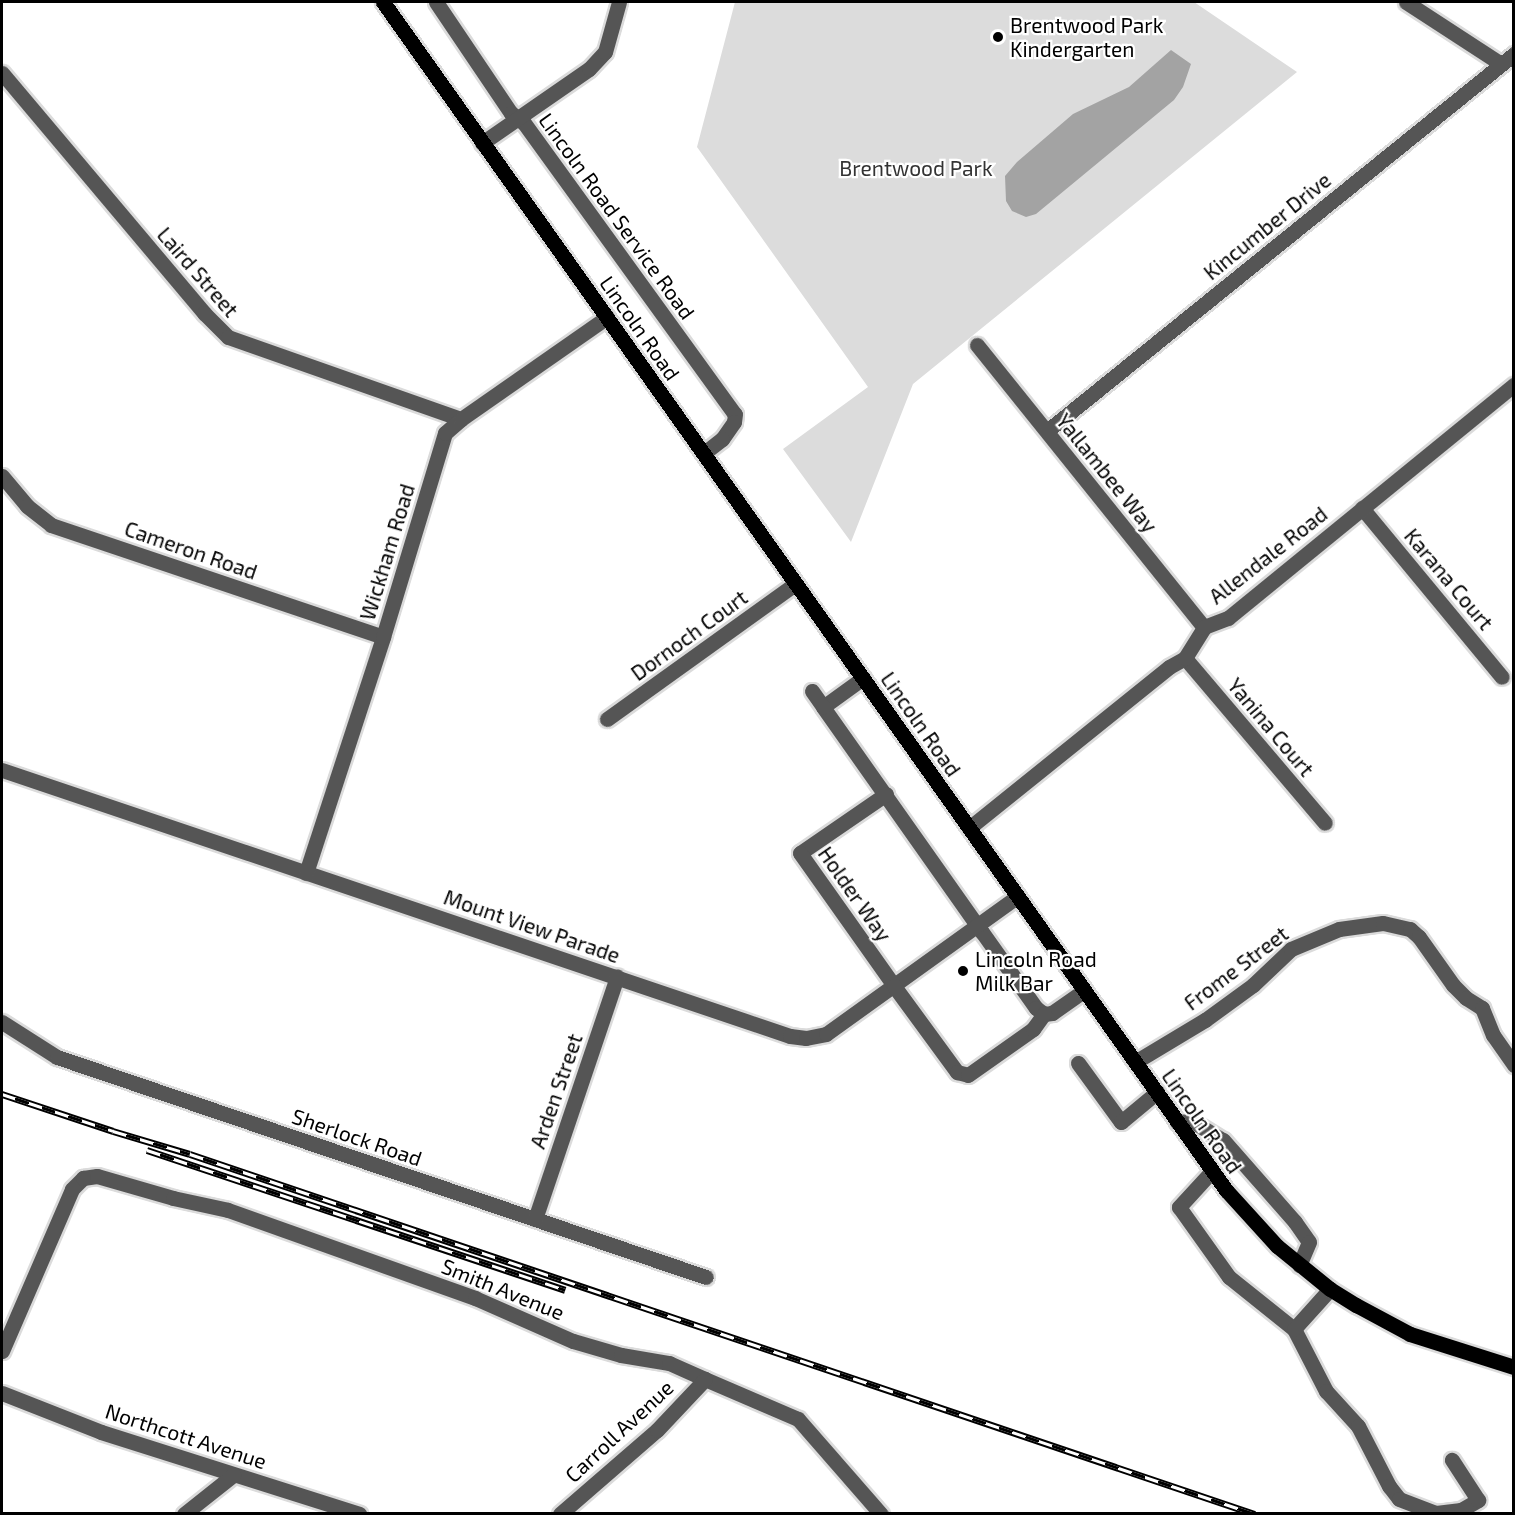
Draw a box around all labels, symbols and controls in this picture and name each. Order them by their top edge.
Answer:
place label: Brentwood Park Kindergarten [1010,12,1163,62]
marker: Brentwood Park Kindergarten [991,30,1005,44]
street label: Lincoln Road Service Road [534,108,700,324]
park label: Brentwood Park [839,155,993,181]
street label: Kincumber Drive [1198,167,1336,285]
street label: Laird Street [152,222,244,322]
street label: Lincoln Road [595,271,685,385]
street label: Yallambee Way [1051,408,1163,538]
street label: Wickham Road [354,481,420,623]
street label: Allendale Road [1204,501,1332,609]
street label: Cameron Road [121,516,261,584]
street label: Karana Court [1399,523,1499,635]
street label: Dornoch Court [626,584,752,686]
street label: Lincoln Road [876,667,966,781]
street label: Yanina Court [1223,673,1319,781]
street label: Holder Way [813,841,897,947]
street label: Mount View Parade [440,884,624,968]
street label: Frome Street [1179,921,1293,1015]
place label: Lincoln Road Milk Bar [975,946,1097,996]
marker: Lincoln Road Milk Bar [956,964,970,978]
street label: Arden Street [525,1030,587,1152]
street label: Lincoln Road [1157,1064,1247,1178]
street label: Sherlock Road [289,1103,425,1171]
street label: Smith Avenue [438,1253,568,1325]
street label: Carroll Avenue [559,1374,679,1488]
street label: Northcott Avenue [102,1398,270,1474]

